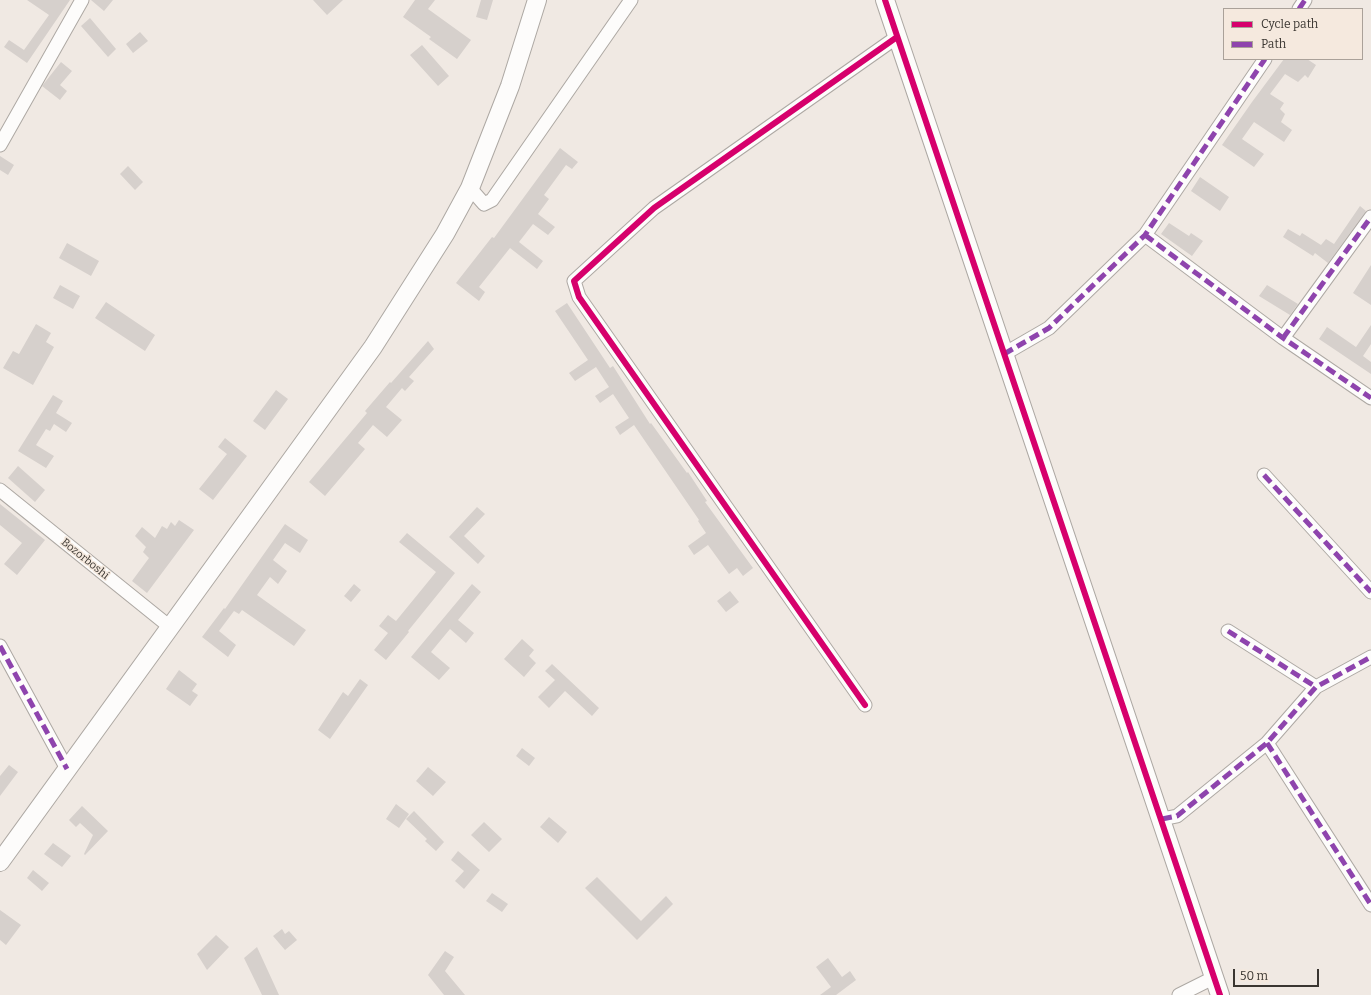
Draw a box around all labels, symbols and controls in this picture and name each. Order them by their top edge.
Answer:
legend [1223,8,1363,60]
text: Cycle path [1261,17,1318,31]
text: Path [1261,37,1286,51]
street label: Bozorboshi [58,536,112,582]
scale bar [1235,961,1321,987]
text: 50 m [1240,969,1268,983]

